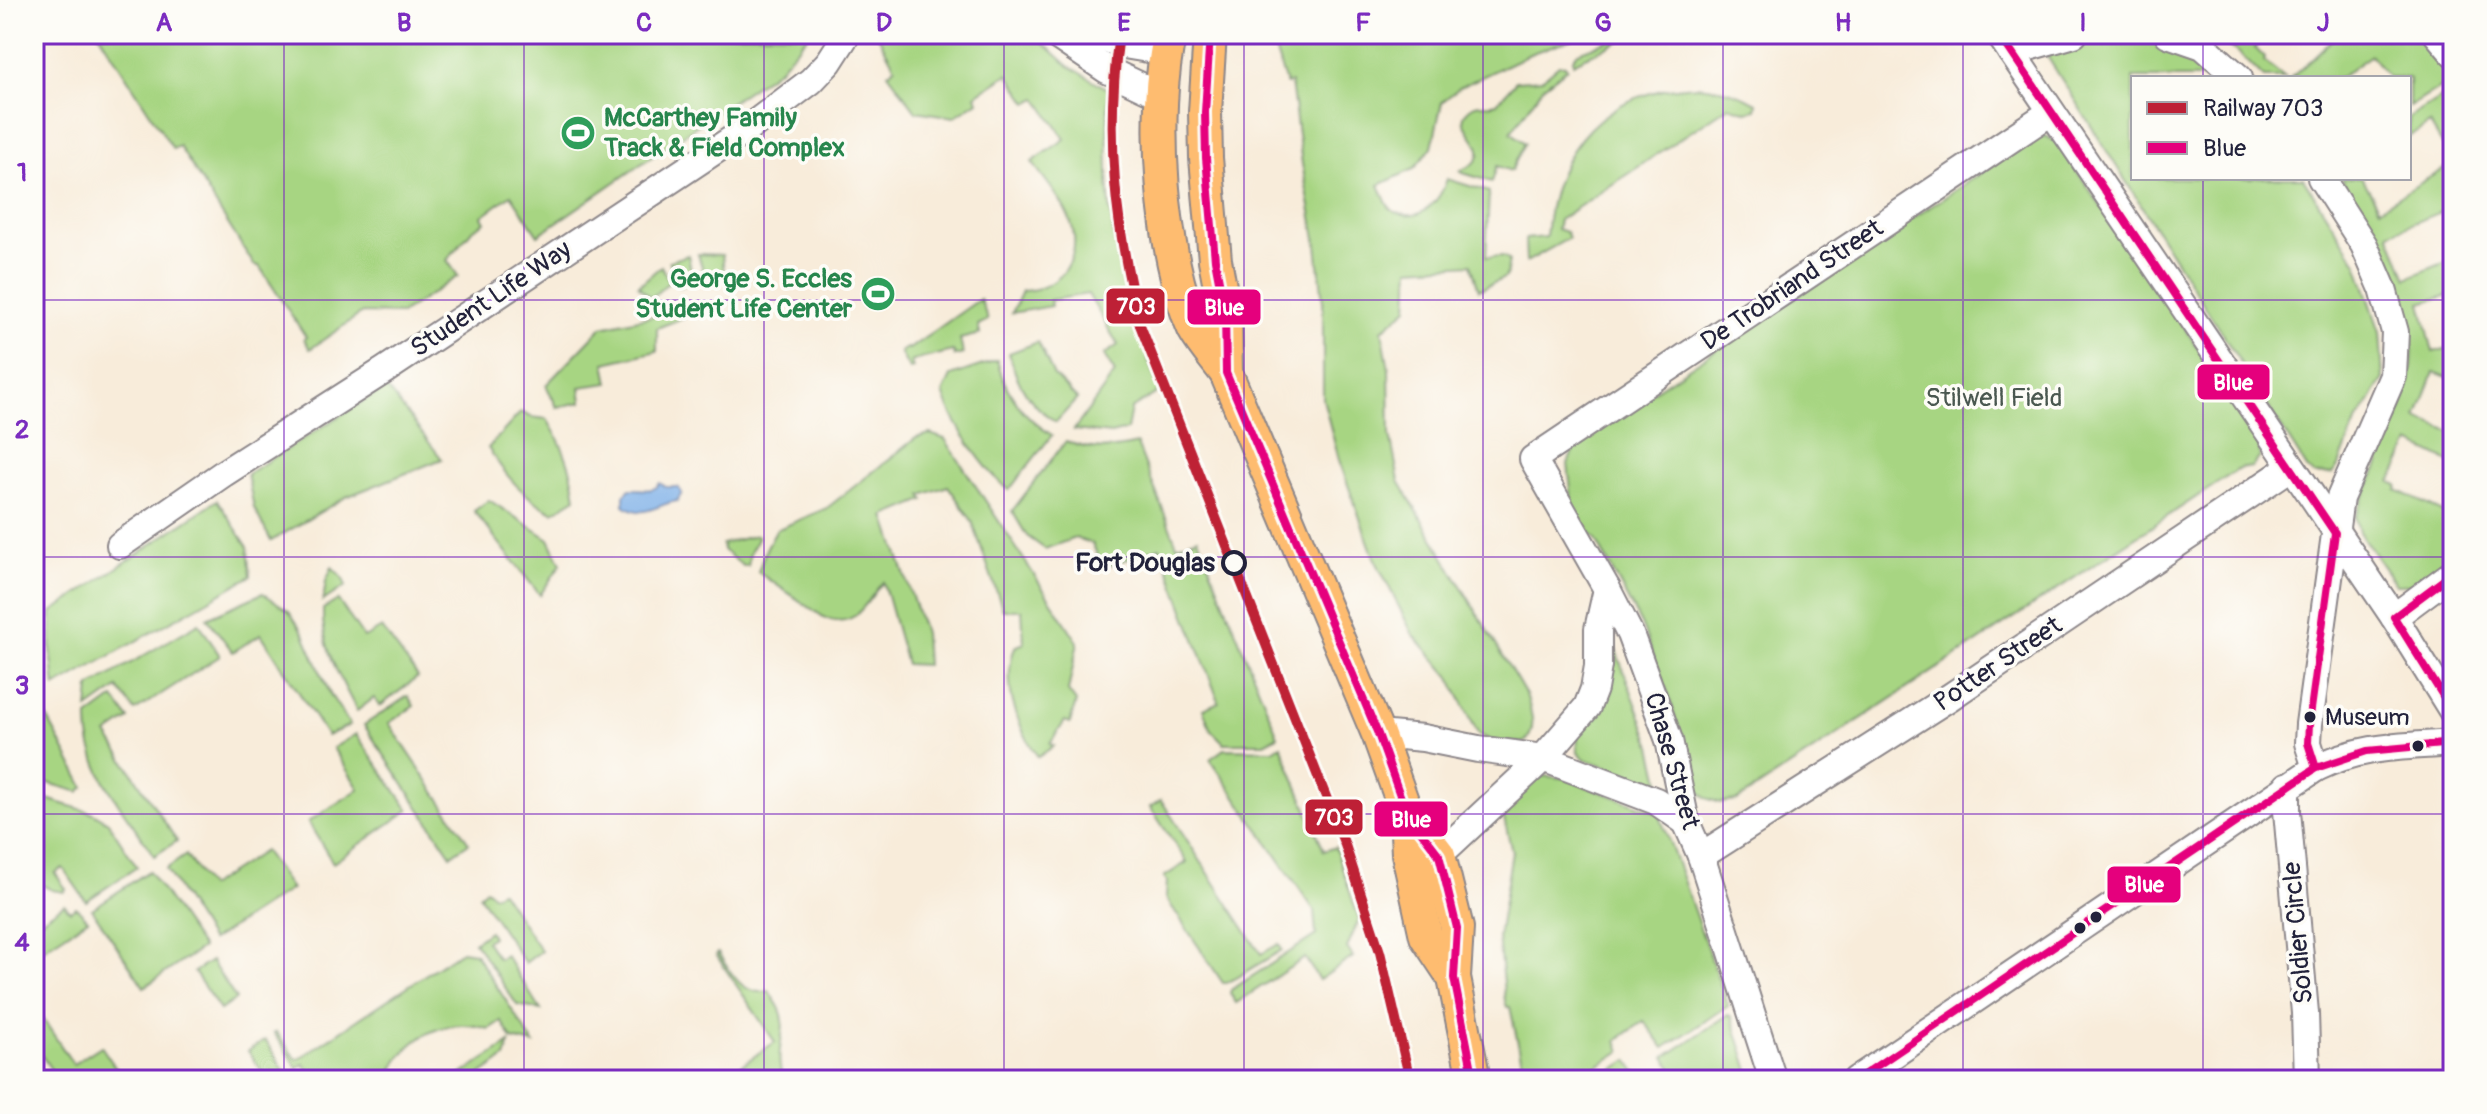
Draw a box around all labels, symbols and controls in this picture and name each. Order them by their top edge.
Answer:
text: A [156,7,173,39]
text: B [397,7,411,39]
text: C [636,7,652,39]
text: D [876,7,892,39]
text: E [1117,7,1131,39]
text: F [1355,7,1371,39]
text: G [1594,7,1612,39]
text: H [1835,7,1851,39]
text: I [2079,7,2087,39]
text: J [2317,7,2329,39]
legend [2131,76,2411,180]
text: Railway 703 [2203,94,2323,123]
place label: McCarthey Family Track & Field Complex [603,102,845,164]
sports icon: McCarthey Family Track & Field Complex [559,114,597,152]
text: Blue [2203,134,2246,163]
text: 1 [17,157,27,189]
street label: De Trobriand Street [1695,212,1890,358]
street label: Student Life Way [405,234,577,364]
place label: George S. Eccles Student Life Center [635,263,853,325]
sports icon: George S. Eccles Student Life Center [859,275,897,313]
line badge: 703 [1105,287,1166,325]
line badge: Blue [1186,288,1262,326]
text: 703 [1117,293,1155,321]
text: Blue [1204,294,1245,322]
line badge: Blue [2196,363,2271,401]
text: Blue [2213,369,2254,397]
park label: Stilwell Field [1926,382,2062,414]
text: 2 [15,414,29,446]
place label: Fort Douglas [1075,547,1215,579]
marker: Fort Douglas [1222,551,1246,575]
street label: Potter Street [1928,609,2069,719]
text: 3 [15,670,29,702]
street label: Chase Street [1637,689,1707,834]
place label: Museum [2325,703,2410,732]
marker: Museum [2302,709,2318,725]
unlabelled marker [2410,738,2426,754]
line badge: 703 [1304,798,1364,836]
line badge: Blue [1373,800,1449,838]
text: 703 [1315,804,1353,832]
text: Blue [1391,806,1432,834]
street label: Soldier Circle [2276,860,2320,1005]
line badge: Blue [2106,865,2182,904]
text: Blue [2124,871,2165,899]
unlabelled marker [2088,909,2104,925]
unlabelled marker [2072,920,2088,936]
text: 4 [14,927,30,959]

